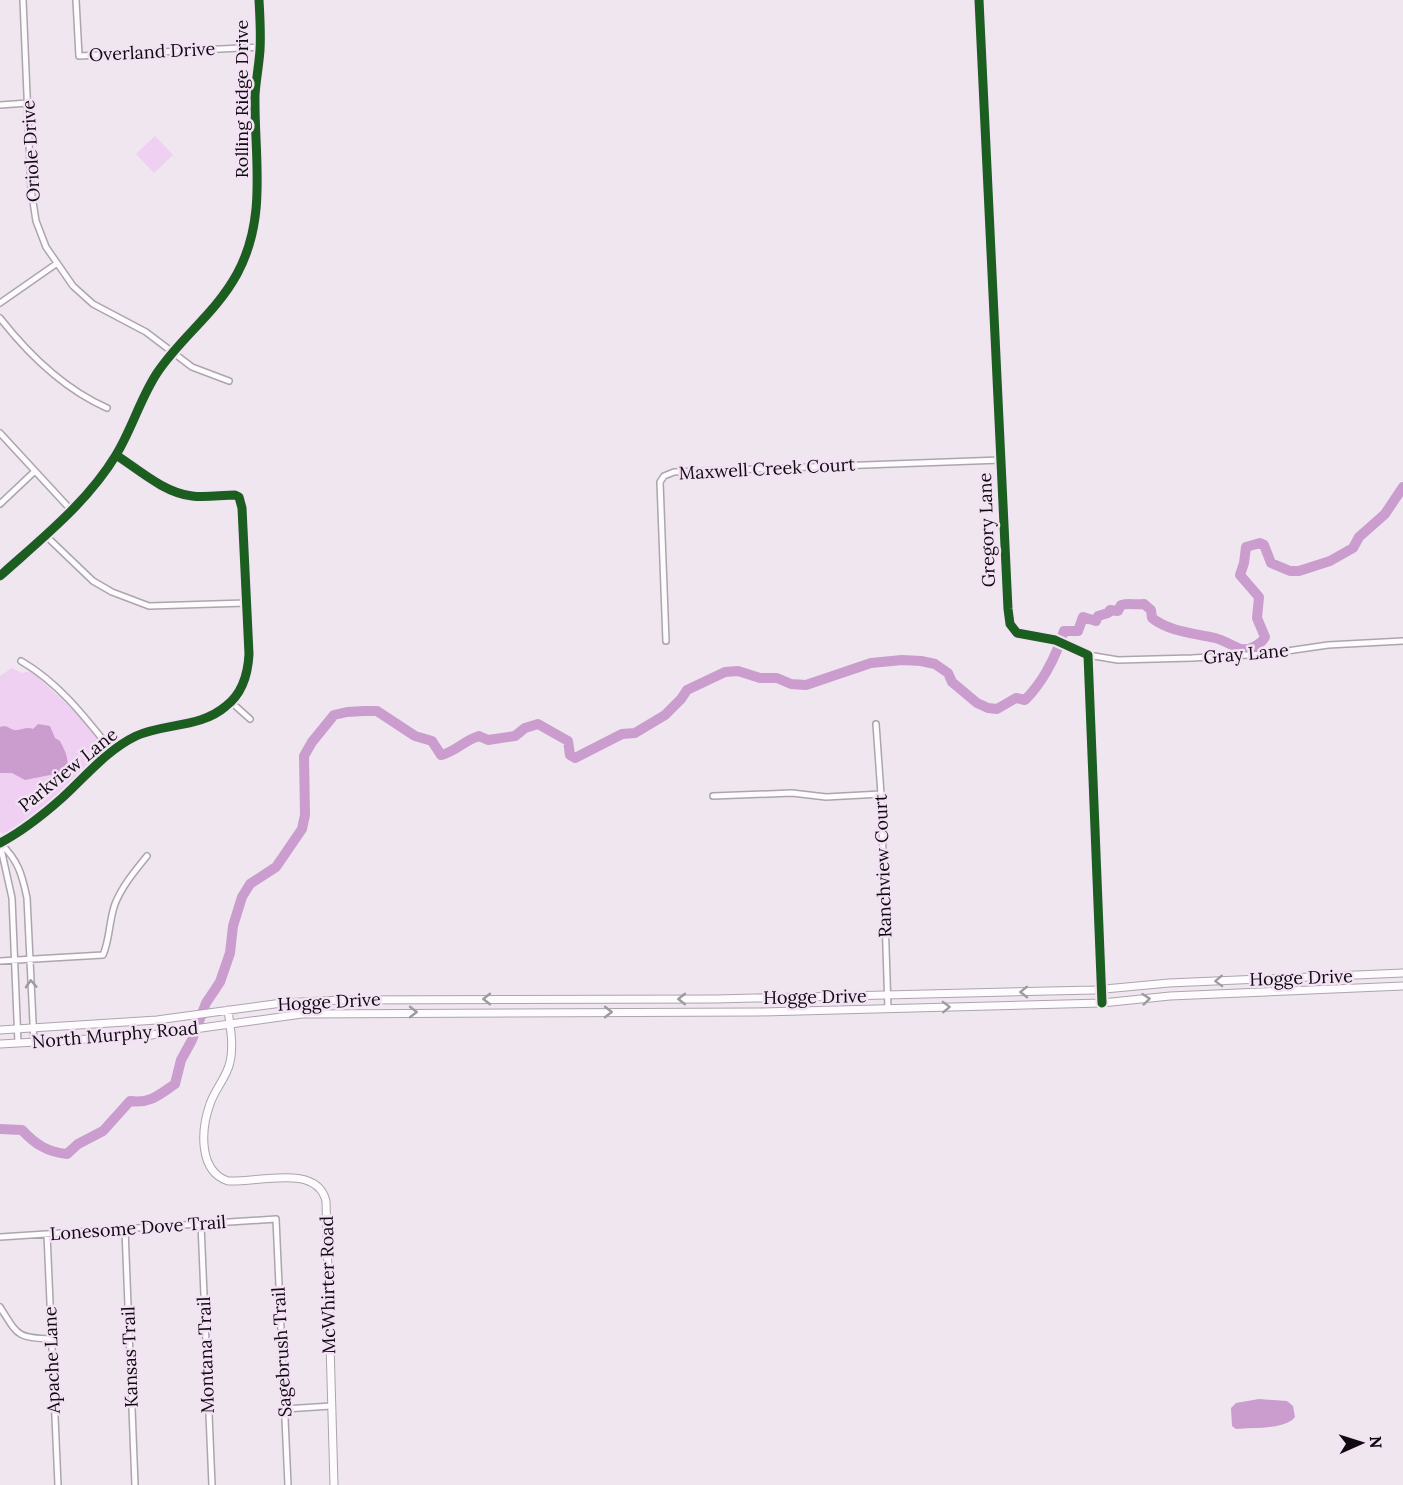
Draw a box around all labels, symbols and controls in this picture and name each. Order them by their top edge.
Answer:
street label: Rolling Ridge Drive [230,19,253,178]
street label: Overland Drive [88,37,216,66]
street label: Oriole Drive [16,99,45,203]
street label: Maxwell Creek Court [678,452,856,485]
street label: Gregory Lane [973,472,1000,588]
street label: Gray Lane [1202,638,1290,669]
street label: Parkview Lane [13,722,122,817]
street label: Ranchview Court [869,794,896,938]
street label: Hogge Drive [1249,964,1353,991]
one-way arrow [1214,975,1223,987]
one-way arrow [25,980,38,989]
street label: Hogge Drive [763,984,867,1009]
one-way arrow [1020,986,1029,998]
street label: Hogge Drive [277,987,381,1016]
one-way arrow [483,993,492,1005]
one-way arrow [678,993,687,1005]
one-way arrow [1141,993,1150,1006]
one-way arrow [942,1001,951,1013]
one-way arrow [409,1006,418,1018]
one-way arrow [604,1006,613,1018]
street label: North Murphy Road [31,1016,199,1053]
street label: Lonesome Dove Trail [49,1210,227,1245]
street label: McWhirter Road [315,1215,340,1354]
street label: Sagebrush Trail [267,1286,296,1418]
street label: Montana Trail [192,1296,219,1414]
street label: Apache Lane [38,1306,65,1415]
street label: Kansas Trail [116,1306,143,1408]
north arrow [1331,1413,1391,1473]
text: N [1366,1436,1386,1449]

